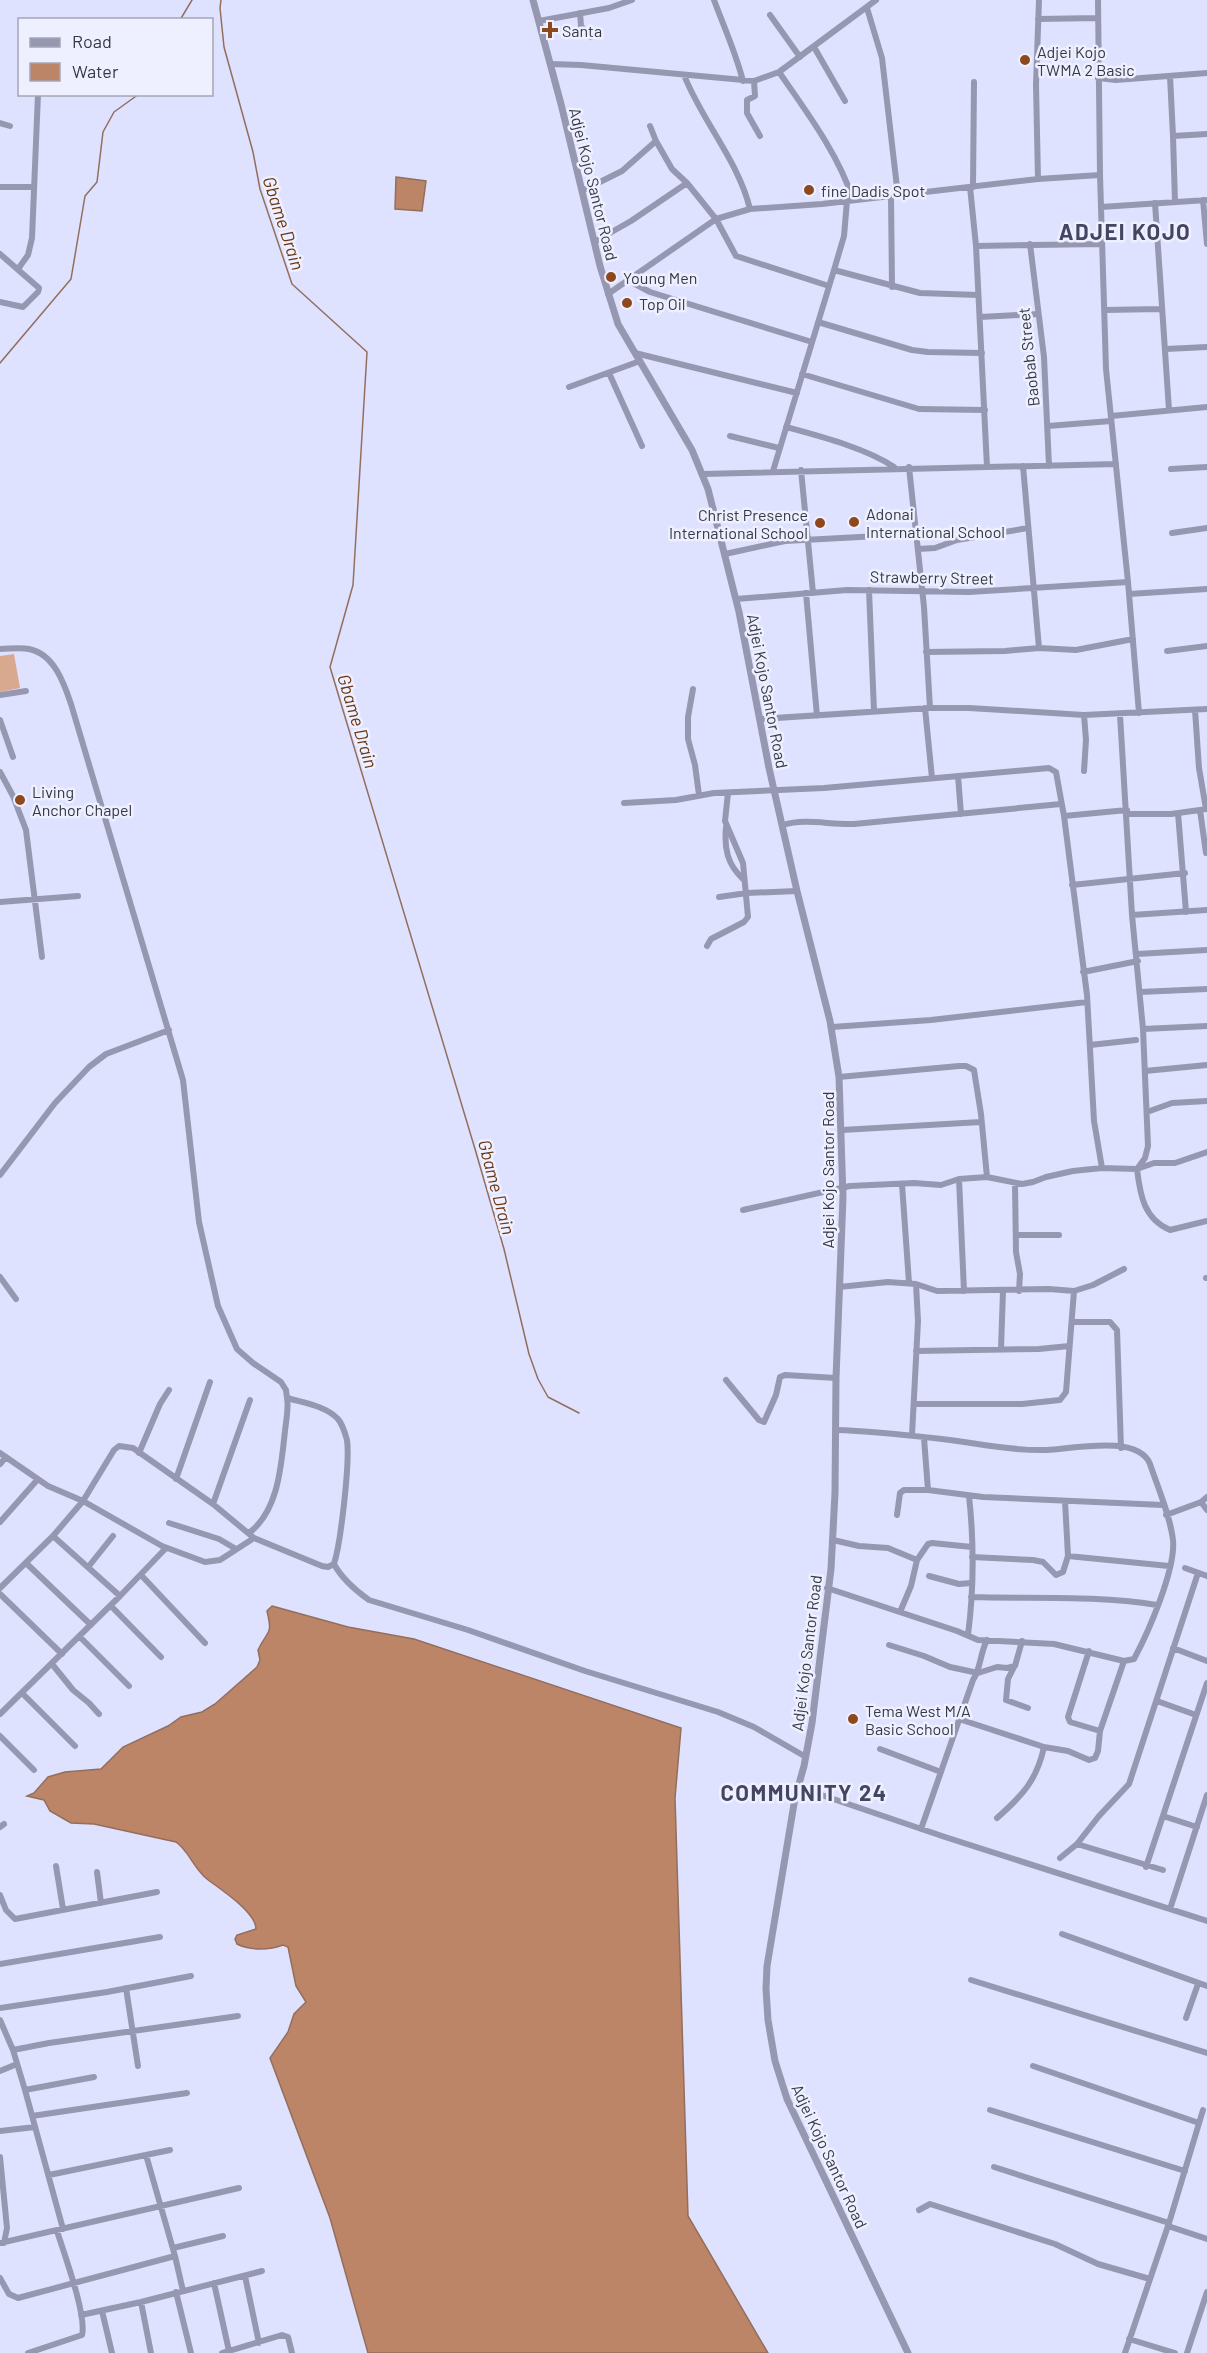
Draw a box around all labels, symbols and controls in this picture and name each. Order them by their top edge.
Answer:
legend [18,18,213,96]
place label: Santa [562,21,602,40]
marker: Santa [543,23,557,37]
text: Road [72,30,112,52]
place label: Adjei Kojo TWMA 2 Basic [1037,42,1135,79]
marker: Adjei Kojo TWMA 2 Basic [1018,53,1032,67]
text: Water [72,60,119,82]
street label: Adjei Kojo Santor Road [566,106,622,262]
water label: Gbame Drain [259,173,309,273]
place label: fine Dadis Spot [821,181,925,200]
marker: fine Dadis Spot [802,183,816,197]
district label: ADJEI KOJO [1059,218,1191,244]
place label: Young Men [623,268,697,287]
marker: Young Men [604,270,618,284]
place label: Top Oil [639,294,685,313]
marker: Top Oil [620,296,634,310]
street label: Baobab Street [1013,307,1043,407]
place label: Adonai International School [866,504,1005,541]
place label: Christ Presence International School [669,505,808,542]
marker: Adonai International School [847,515,861,529]
marker: Christ Presence International School [813,516,827,530]
street label: Strawberry Street [870,566,994,588]
street label: Adjei Kojo Santor Road [744,612,792,770]
water label: Gbame Drain [333,671,383,771]
place label: Living Anchor Chapel [32,782,132,819]
marker: Living Anchor Chapel [13,793,27,807]
street label: Adjei Kojo Santor Road [818,1092,837,1248]
water label: Gbame Drain [474,1137,520,1237]
street label: Adjei Kojo Santor Road [787,1574,825,1732]
place label: Tema West M/A Basic School [865,1701,971,1738]
marker: Tema West M/A Basic School [846,1712,860,1726]
district label: COMMUNITY 24 [720,1779,888,1805]
street label: Adjei Kojo Santor Road [788,2081,872,2231]

